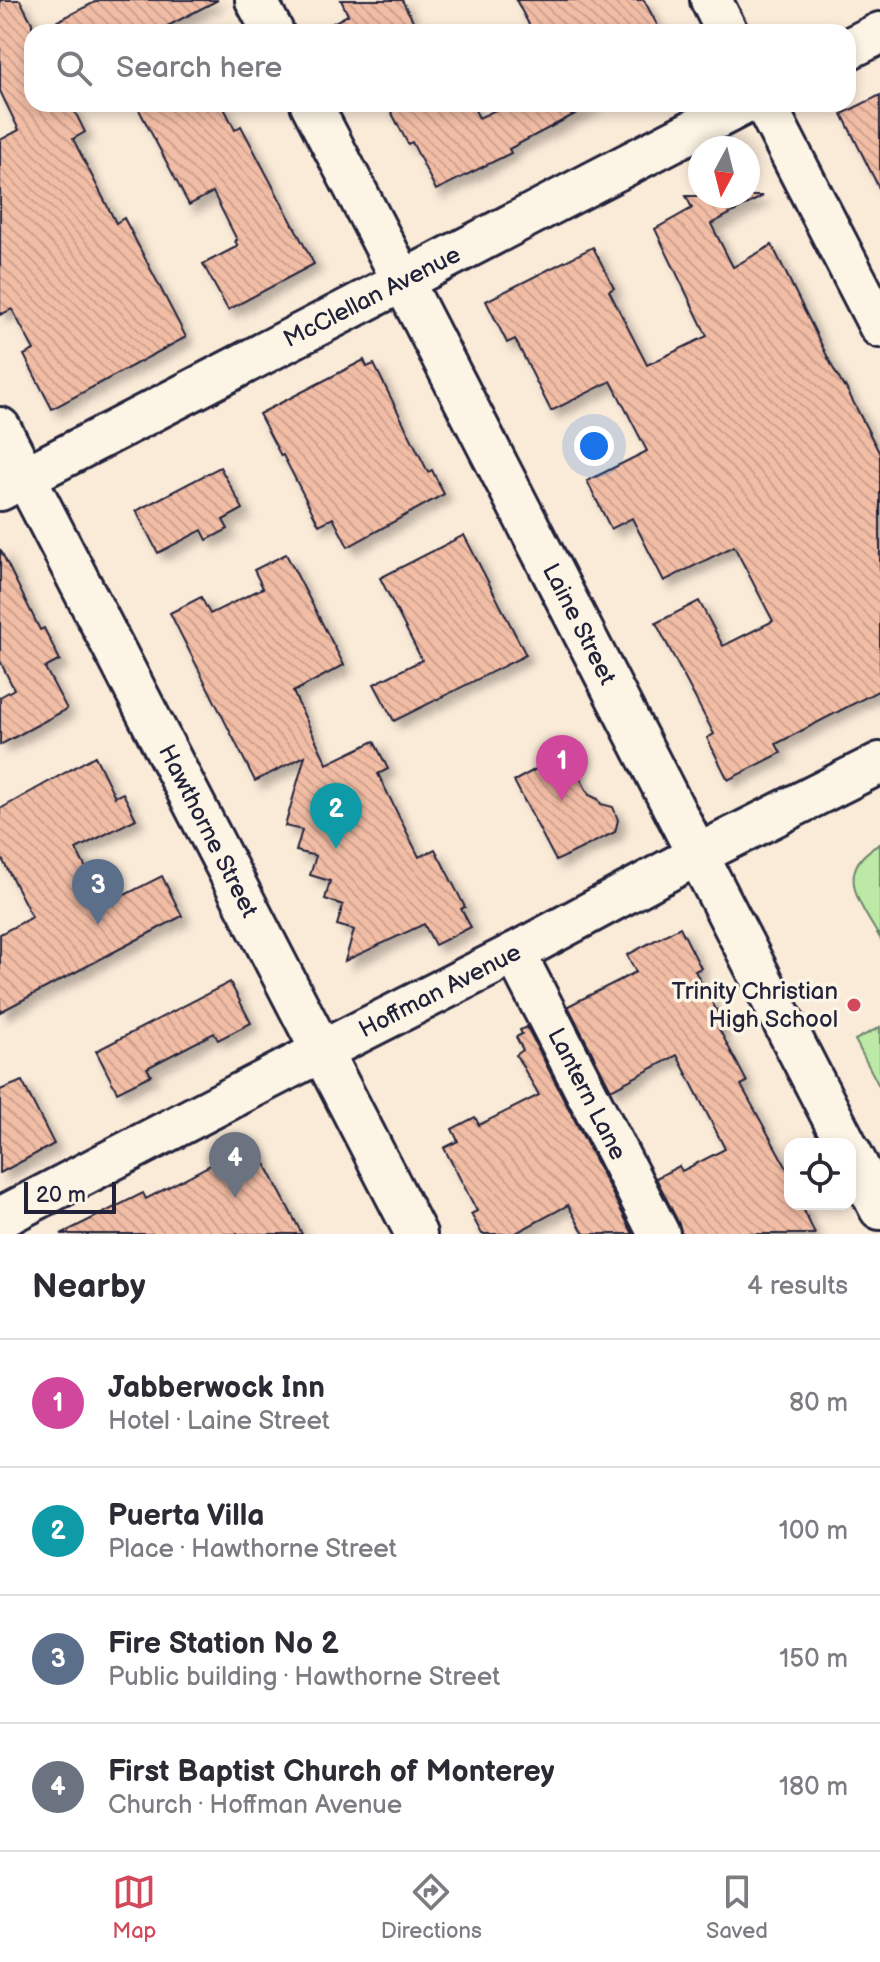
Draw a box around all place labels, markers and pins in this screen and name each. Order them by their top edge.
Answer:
pin: 1 [536,735,588,801]
pin: 2 [310,783,362,849]
pin: 3 [72,859,124,925]
place label: Trinity Christian High School [672,977,838,1034]
marker: Trinity Christian High School [845,996,863,1014]
pin: 4 [209,1132,261,1198]

